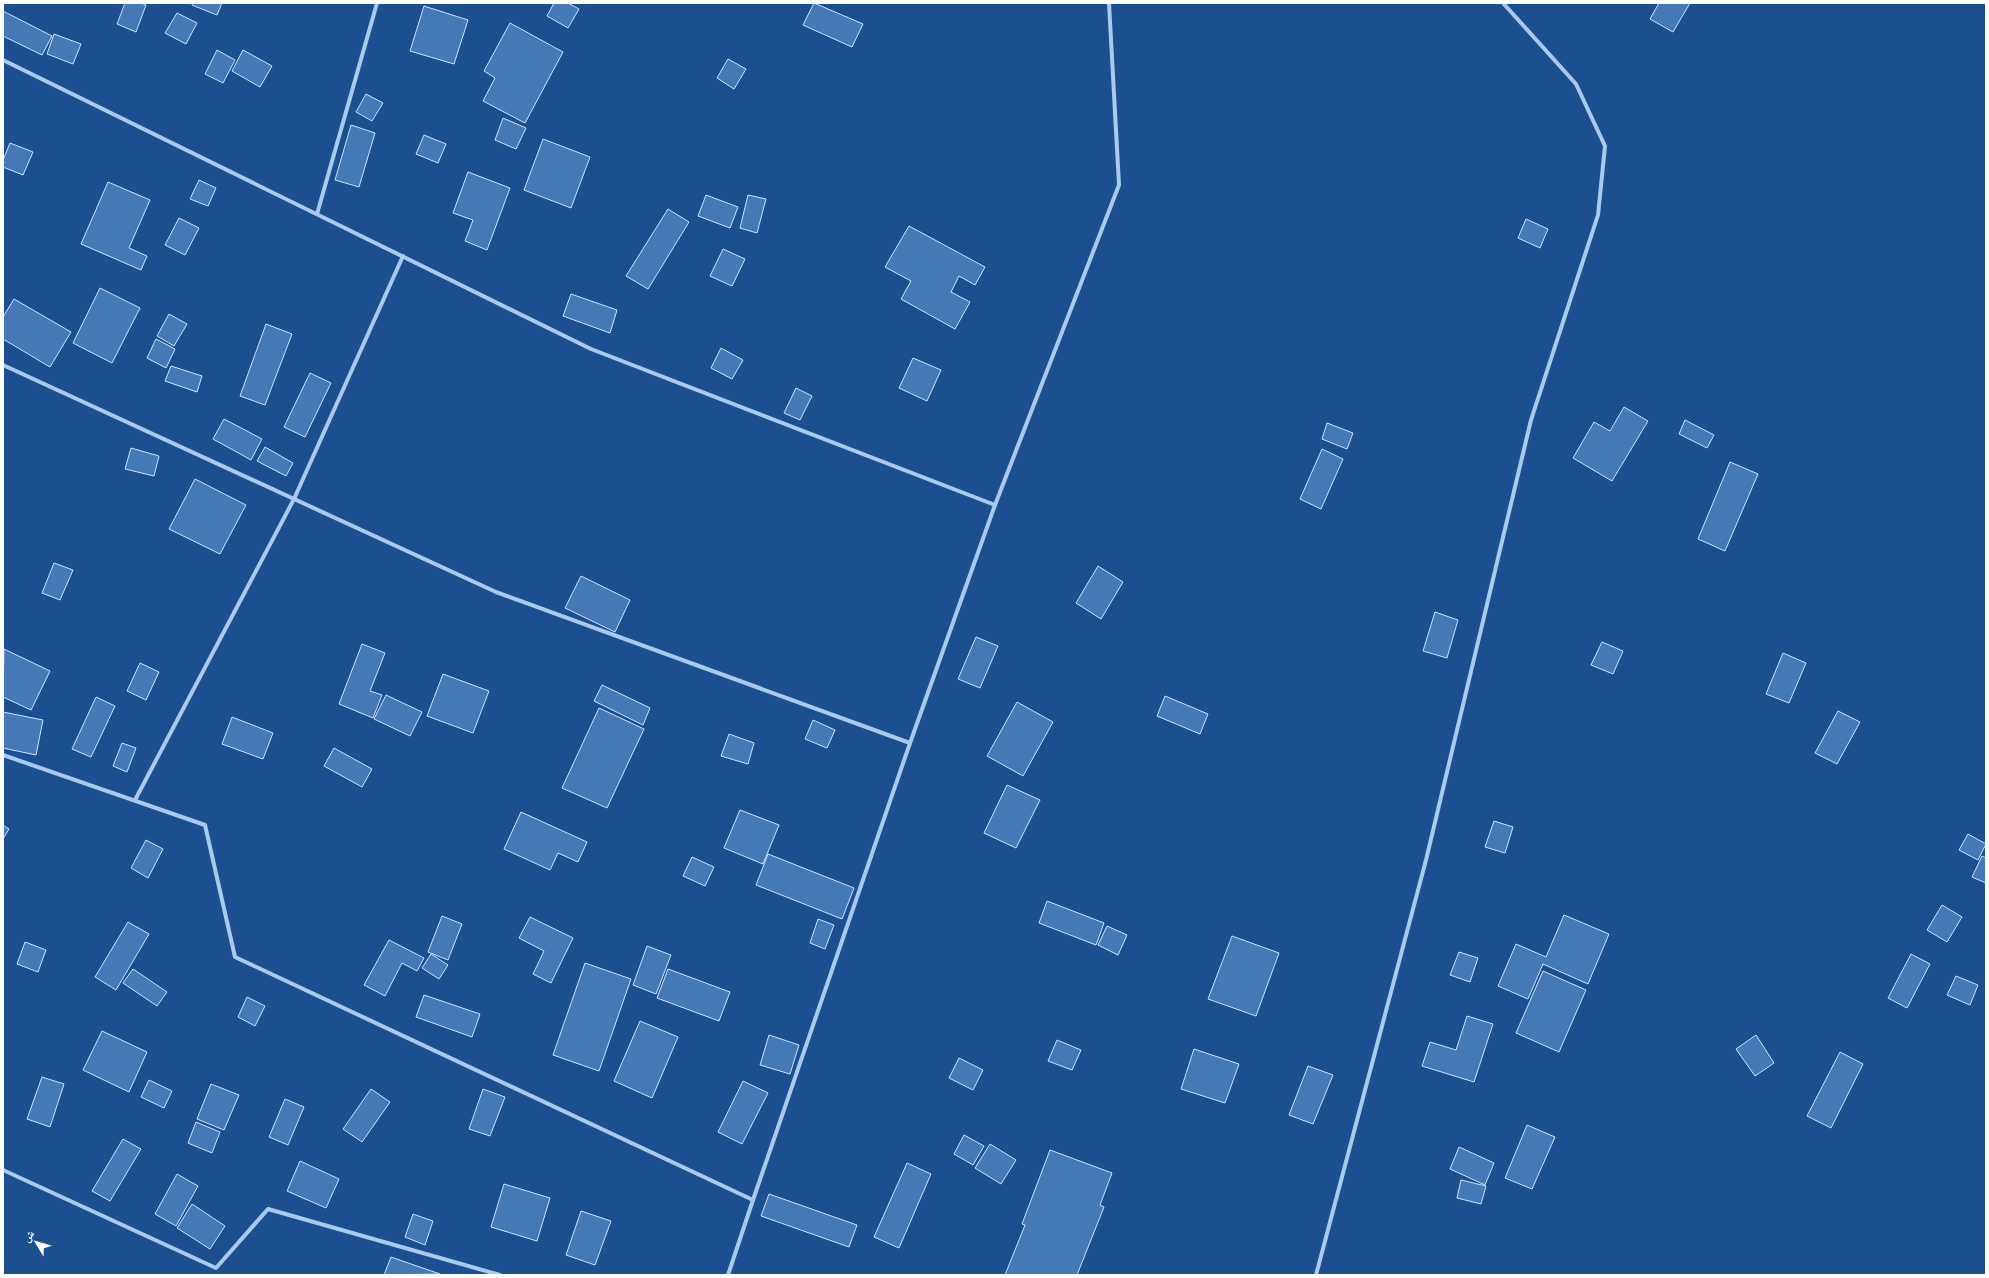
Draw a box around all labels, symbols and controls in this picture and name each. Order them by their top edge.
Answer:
north arrow [16,1222,56,1262]
text: ش [20,1227,38,1245]

